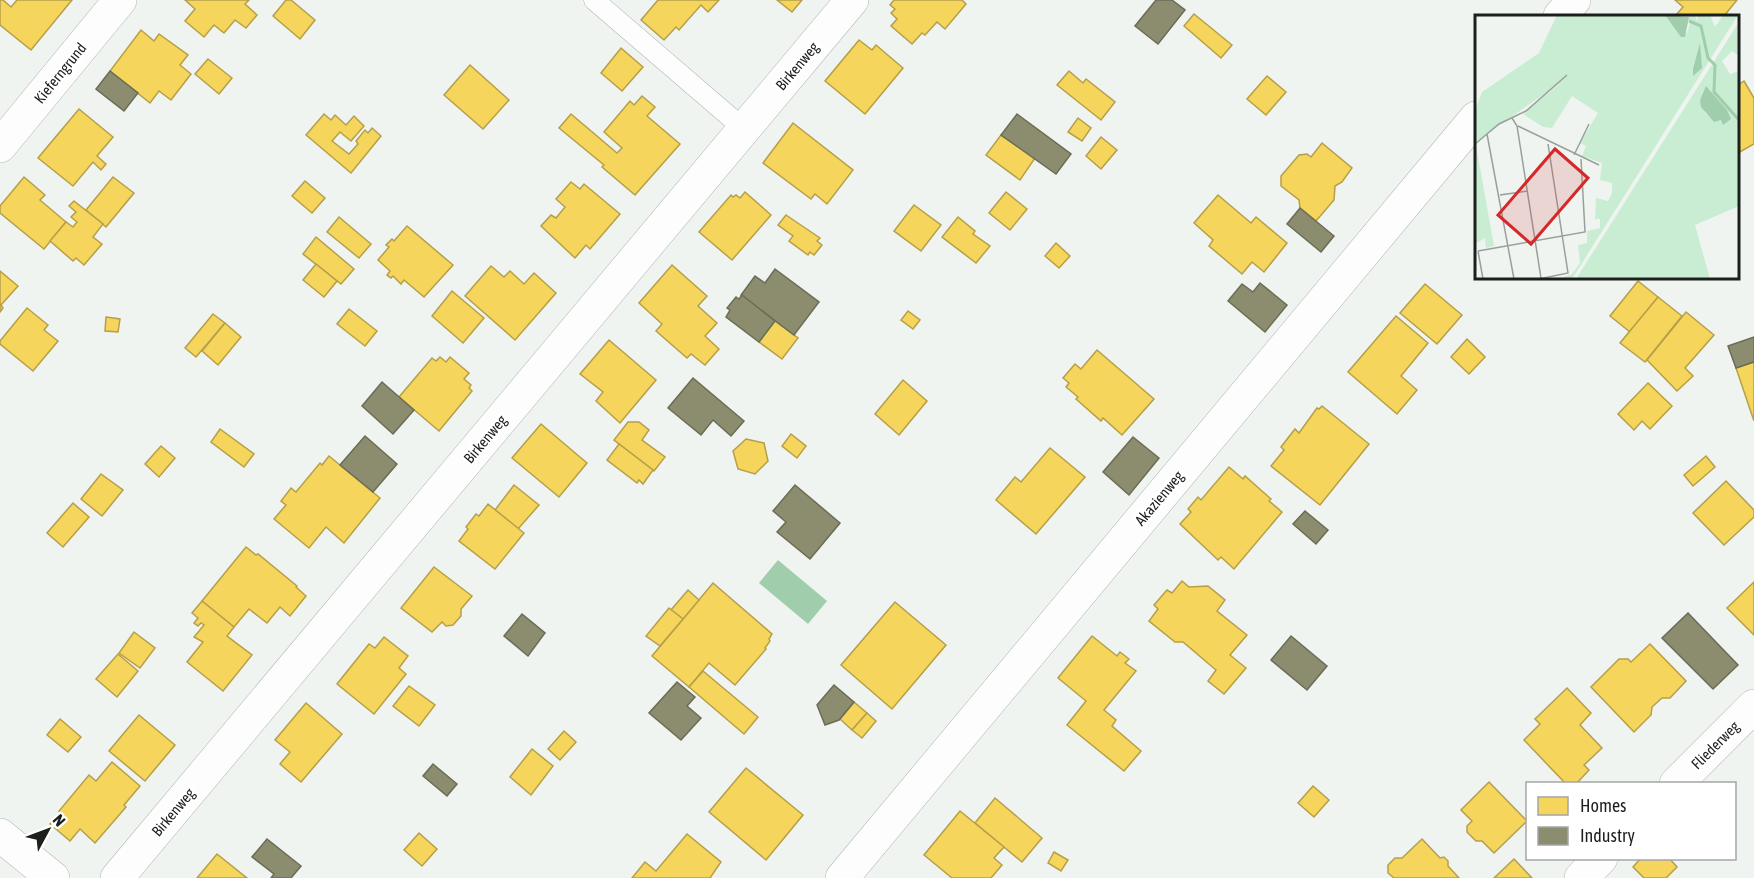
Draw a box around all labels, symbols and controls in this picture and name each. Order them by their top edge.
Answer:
inset map [1475,15,1739,279]
street label: Birkenweg [772,38,822,93]
street label: Kieferngrund [30,39,90,107]
street label: Birkenweg [460,411,510,466]
street label: Akazienweg [1131,467,1187,529]
street label: Fliederweg [1688,717,1743,772]
legend [1526,782,1736,860]
street label: Birkenweg [148,784,198,839]
text: Homes [1580,795,1626,816]
north arrow [18,800,78,860]
text: N [49,811,69,830]
text: Industry [1580,825,1635,846]

